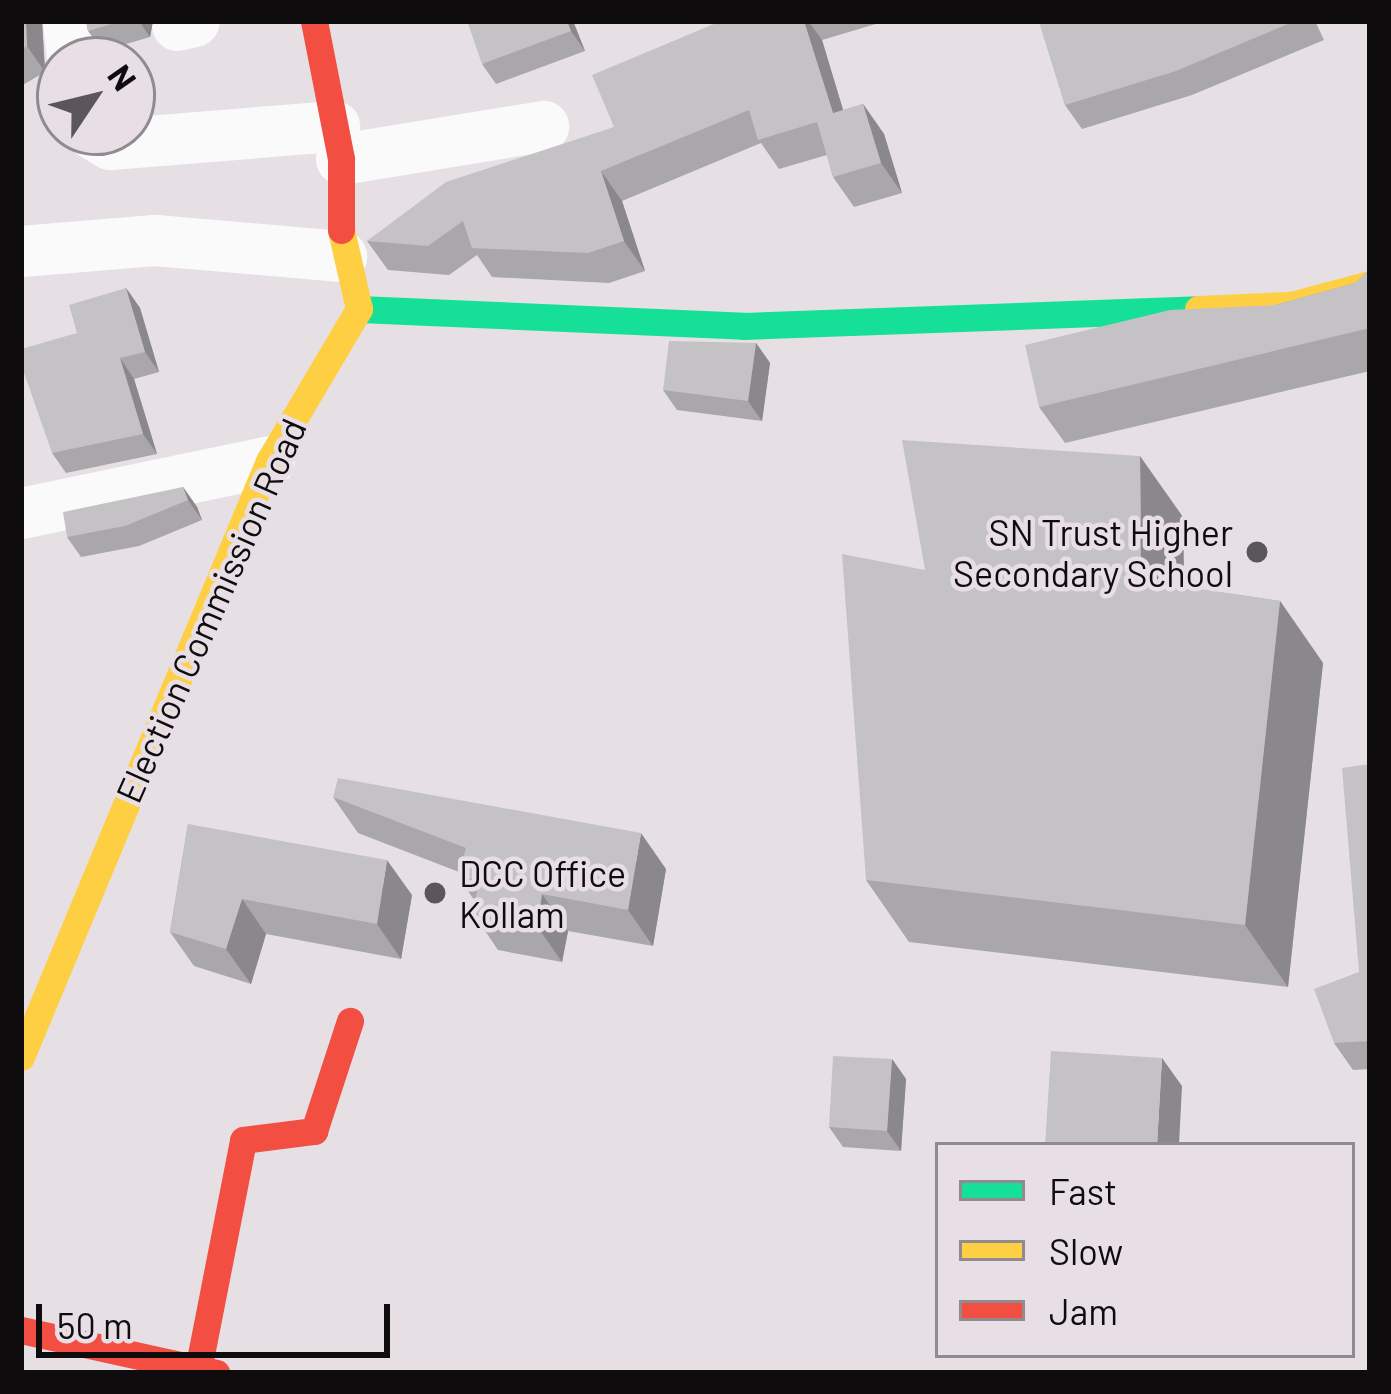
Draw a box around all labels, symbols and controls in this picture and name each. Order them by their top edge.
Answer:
north arrow [36,36,156,156]
text: N [100,57,146,98]
street label: Election Commission Road [106,411,314,809]
place label: SN Trust Higher Secondary School [953,509,1233,594]
marker: SN Trust Higher Secondary School [1244,539,1270,565]
place label: DCC Office Kollam [459,850,626,935]
marker: DCC Office Kollam [422,880,448,906]
legend [935,1142,1355,1358]
text: Fast [1049,1169,1117,1212]
text: Slow [1049,1229,1123,1272]
scale bar [42,1280,396,1354]
text: Jam [1049,1289,1118,1332]
text: 50 m [57,1303,133,1346]

